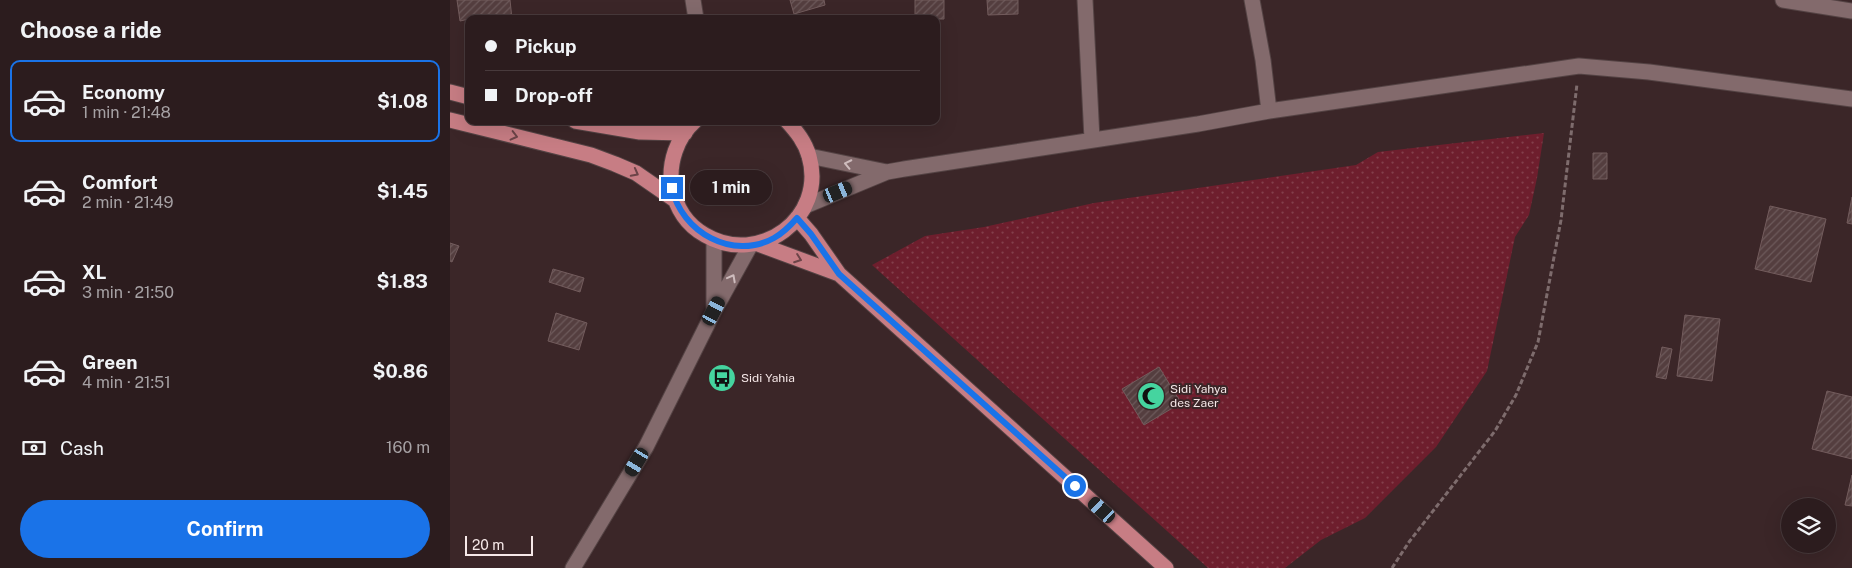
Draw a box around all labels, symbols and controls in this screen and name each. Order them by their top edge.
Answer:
text: Choose a ride [20,17,162,43]
text: Pickup [515,35,577,57]
icon: car [22,79,67,124]
text: Economy [82,81,165,103]
text: Drop-off [515,84,592,106]
text: $1.08 [377,90,428,112]
text: 1 min · 21:48 [82,103,171,122]
one-way arrow [510,130,519,141]
one-way arrow [844,159,853,170]
one-way arrow [630,167,639,177]
icon: car [22,169,67,214]
callout: 1 min [690,170,772,206]
text: Comfort [82,171,158,193]
route end [661,177,683,199]
text: 1 min [712,178,750,197]
car [821,179,854,205]
text: $1.45 [377,180,428,202]
text: 2 min · 21:49 [82,193,174,212]
one-way arrow [794,253,802,263]
icon: car [22,259,67,304]
text: XL [82,261,107,283]
text: $1.83 [376,270,428,292]
one-way arrow [726,275,736,284]
text: 3 min · 21:50 [82,283,174,302]
car [700,294,727,328]
icon: car [22,349,67,394]
text: Green [82,351,137,373]
text: $0.86 [372,360,428,382]
bus stop icon: Sidi Yahia [707,363,737,393]
place label: Sidi Yahia [741,371,795,385]
text: 4 min · 21:51 [82,373,171,392]
mosque icon: Sidi Yahya des Zaer [1136,381,1166,411]
place label: Sidi Yahya des Zaer [1170,382,1227,410]
icon: cash [20,434,48,462]
text: Cash [60,437,104,459]
text: 160 m [386,438,430,457]
car [622,445,651,479]
route start [1064,475,1086,497]
car [1085,494,1118,526]
map controls [1781,498,1836,553]
button: layers [1781,498,1836,553]
button: Confirm [20,500,430,558]
scale bar [465,533,532,556]
text: 20 m [472,537,504,553]

